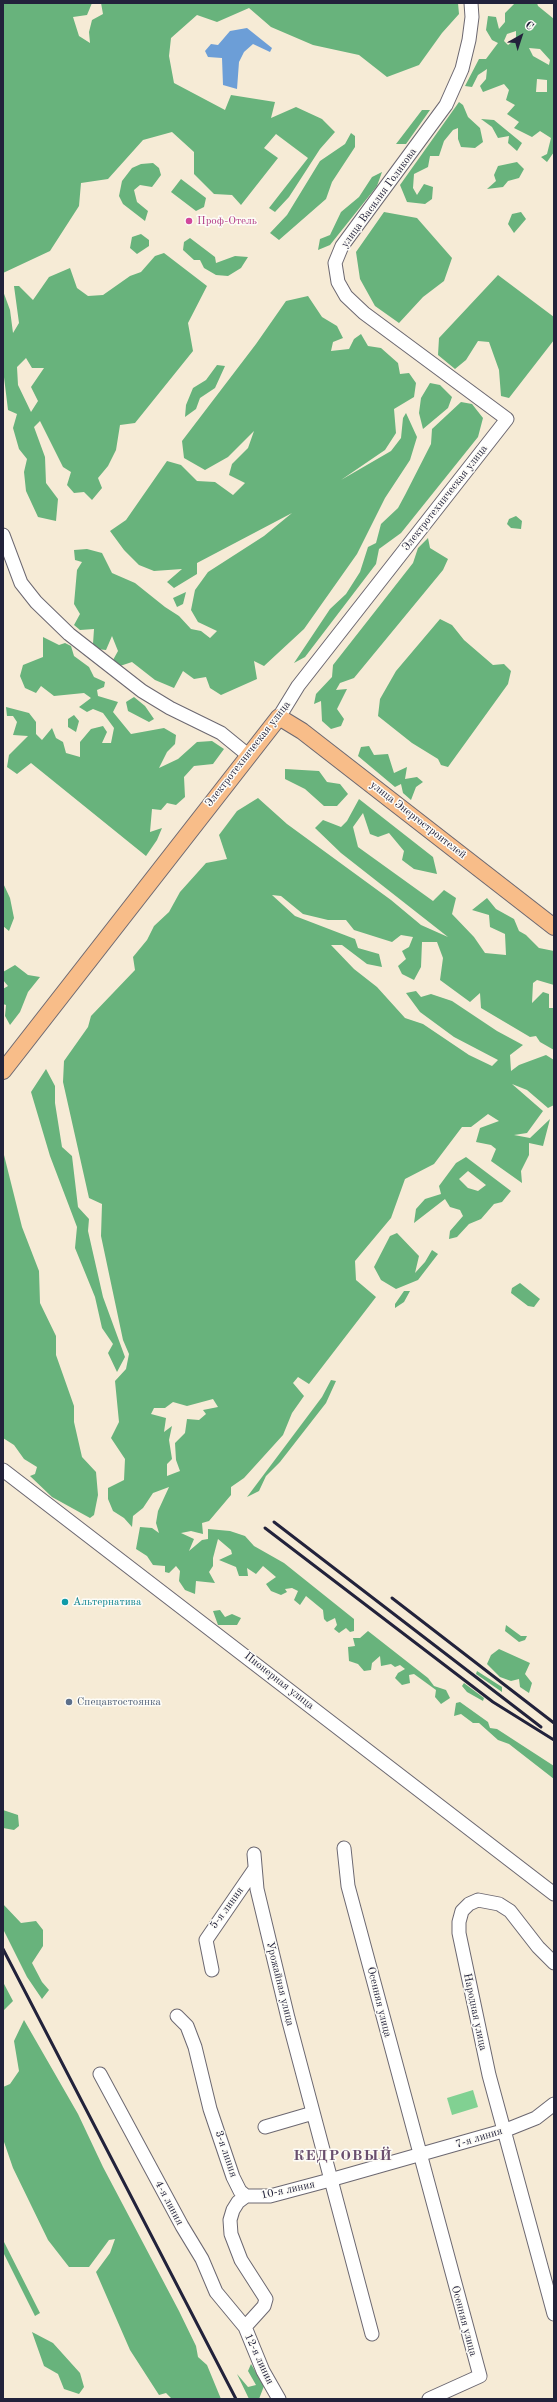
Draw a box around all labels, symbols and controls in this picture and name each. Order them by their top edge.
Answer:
north arrow [501,16,541,56]
text: С [523,20,535,33]
street label: улица Василия Голикова [338,146,420,250]
place label: Проф-Отель [197,214,257,228]
marker: Проф-Отель [184,216,194,226]
street label: Электротехническая улица [400,442,490,554]
street label: Электротехническая улица [203,698,293,810]
street label: улица Энергостроителей [367,778,469,862]
place label: Альтернатива [73,1595,141,1609]
marker: Альтернатива [60,1597,70,1607]
street label: Пионерная улица [241,1650,317,1712]
place label: Спецавтостоянка [77,1695,161,1709]
marker: Спецавтостоянка [64,1697,74,1707]
street label: 5-я линия [207,1885,247,1931]
street label: Урожайная улица [263,1941,297,2027]
street label: Осенняя улица [364,1965,394,2039]
street label: Народная улица [460,1972,490,2052]
street label: 7-я линия [454,2125,504,2151]
street label: 3-я линия [212,2129,240,2179]
district label: КЕДРОВЫЙ [293,2147,393,2165]
street label: 10-я линия [260,2178,316,2202]
street label: 4-я линия [152,2179,186,2227]
street label: Осенняя улица [448,2284,480,2358]
street label: 12-я линия [241,2331,277,2387]

